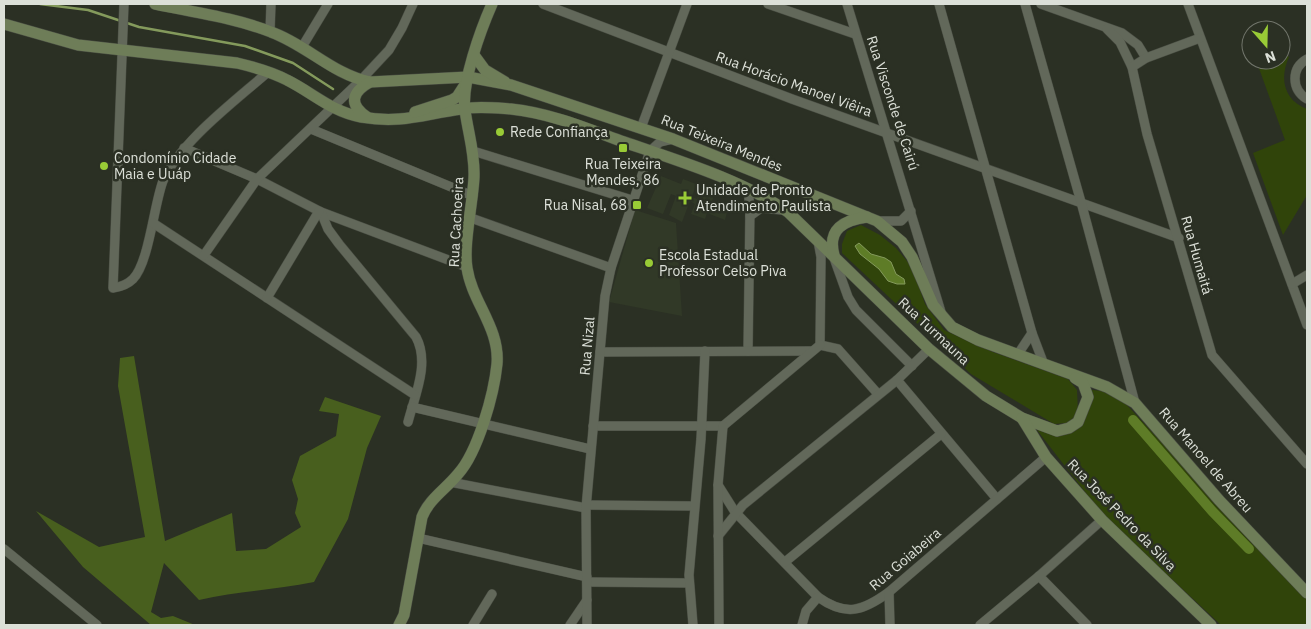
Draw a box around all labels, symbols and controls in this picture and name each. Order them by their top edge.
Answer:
north arrow [1241,20,1291,70]
street label: Rua Visconde de Cairú [863,34,923,172]
street label: Rua Horácio Manoel Viêira [713,47,875,121]
text: N [1263,47,1278,67]
street label: Rua Teixeira Mendes [659,110,786,176]
place label: Rede Confiança [510,123,608,141]
marker: Rede Confiança [494,126,506,138]
marker: Rua Teixeira Mendes, 86 [617,142,629,154]
place label: Condomínio Cidade Maia e Uuáp [114,149,237,183]
place label: Rua Teixeira Mendes, 86 [585,155,662,189]
marker: Condomínio Cidade Maia e Uuáp [98,160,110,172]
street label: Rua Cachoeira [445,176,467,268]
place label: Unidade de Pronto Atendimento Paulista [696,181,832,215]
marker: Unidade de Pronto Atendimento Paulista [678,191,692,205]
place label: Rua Nisal, 68 [544,196,627,214]
marker: Rua Nisal, 68 [631,199,643,211]
street label: Rua Humaitá [1177,214,1217,297]
place label: Escola Estadual Professor Celso Piva [659,246,787,280]
marker: Escola Estadual Professor Celso Piva [643,257,655,269]
street label: Rua Turmauna [895,293,974,369]
street label: Rua Nizal [575,316,599,376]
street label: Rua Manoel de Abreu [1155,404,1257,516]
street label: Rua José Pedro da Silva [1064,455,1181,575]
street label: Rua Goiabeira [865,523,945,594]

